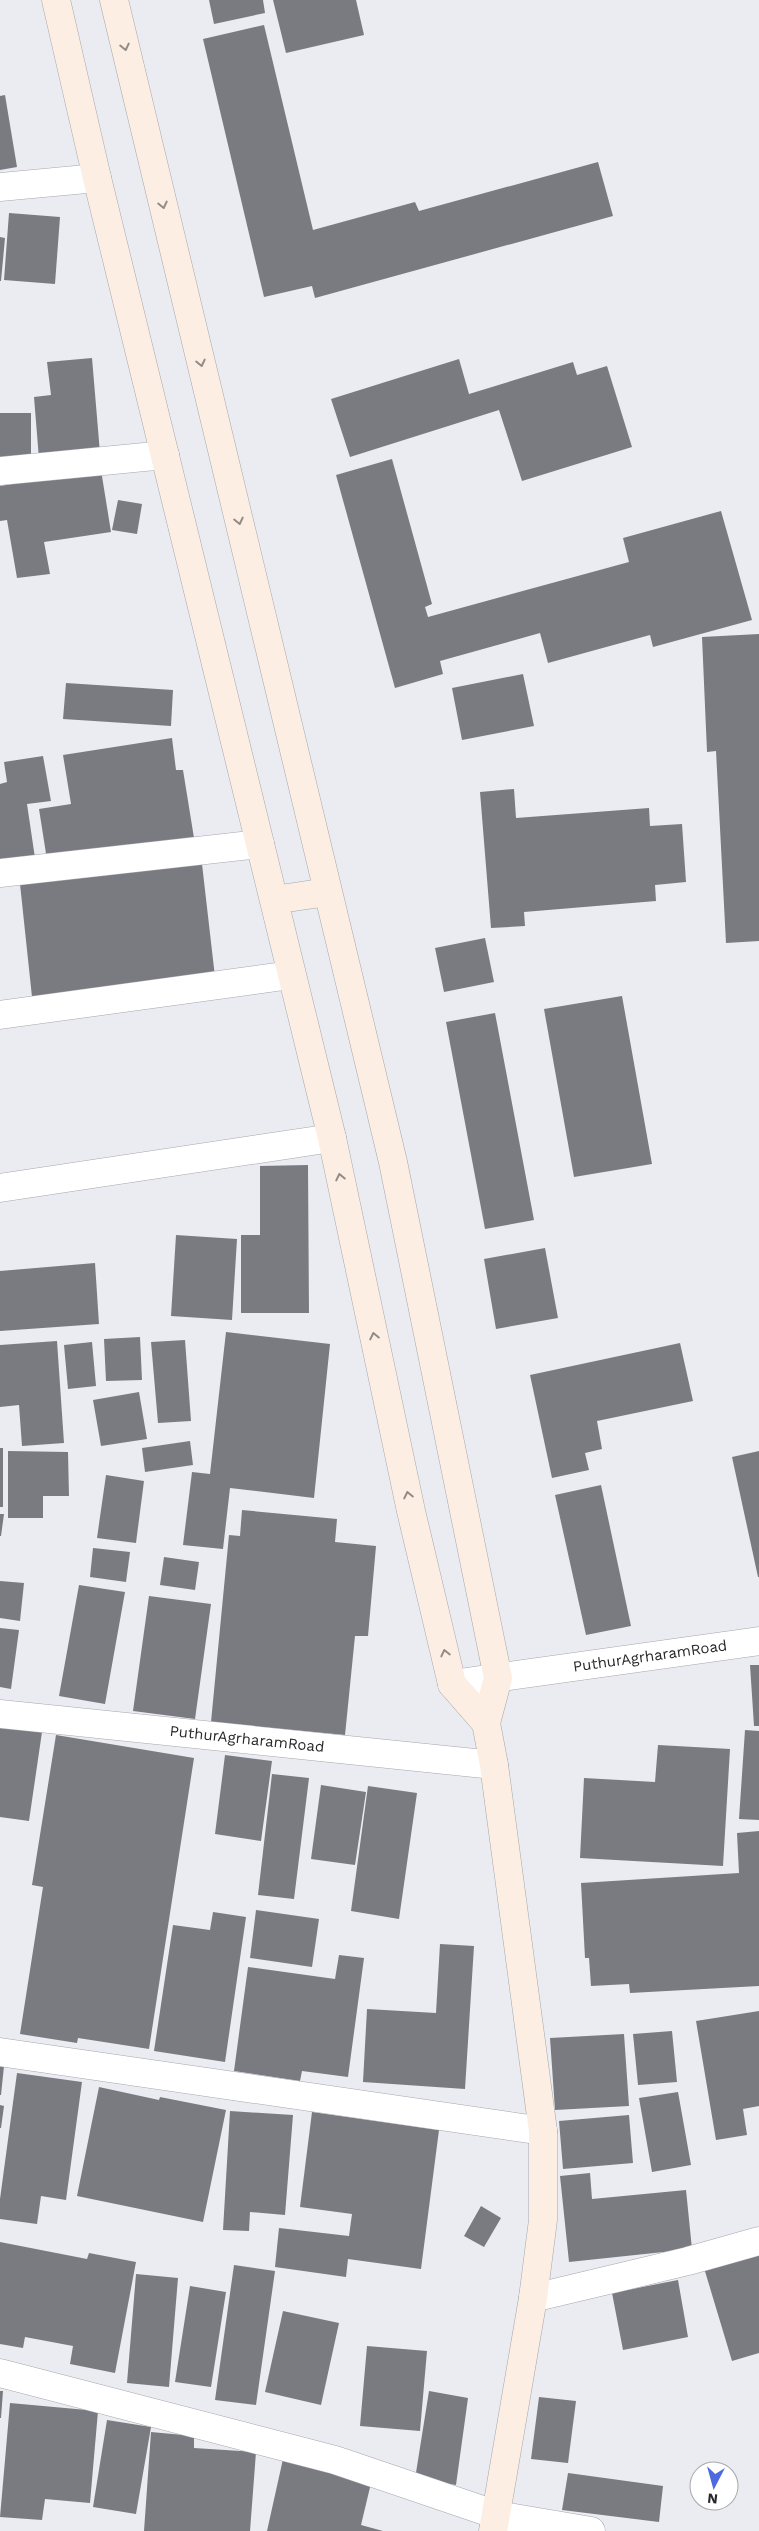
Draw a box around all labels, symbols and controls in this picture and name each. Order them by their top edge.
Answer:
one-way arrow [119,43,130,52]
one-way arrow [157,201,168,210]
one-way arrow [195,359,206,368]
one-way arrow [233,517,244,526]
one-way arrow [335,1173,346,1181]
one-way arrow [369,1331,380,1340]
one-way arrow [403,1490,414,1499]
street label: PuthurAgrharamRoad [572,1636,728,1676]
one-way arrow [440,1649,451,1658]
street label: PuthurAgrharamRoad [169,1722,325,1756]
north arrow [689,2461,739,2511]
text: N [707,2490,719,2507]

